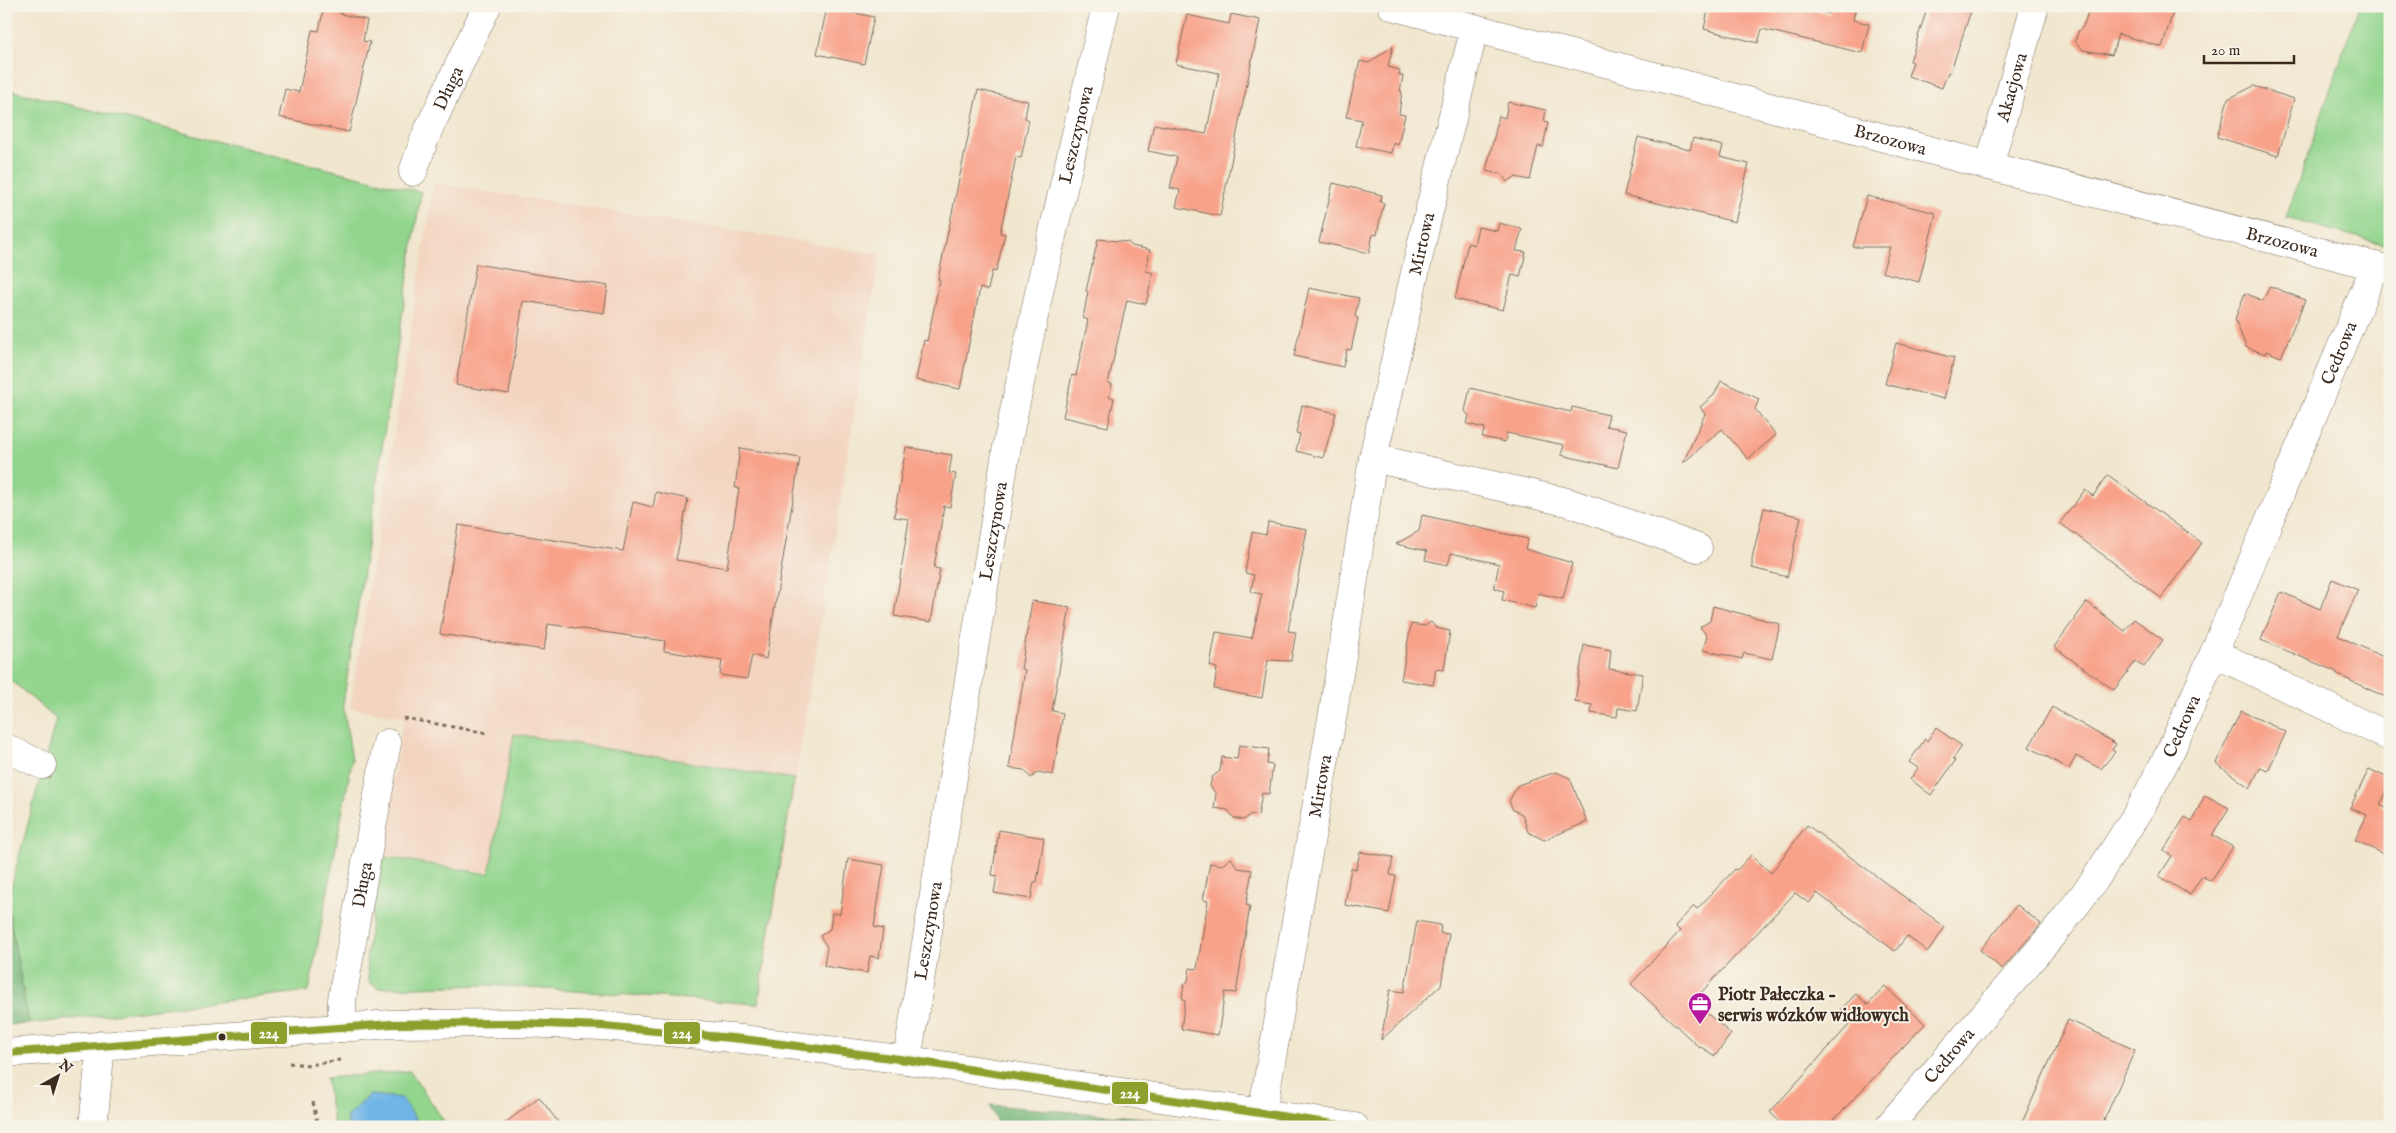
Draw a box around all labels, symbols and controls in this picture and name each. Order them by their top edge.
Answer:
scale bar [2204,32,2294,64]
text: 20 m [2211,41,2241,60]
street label: Akacjowa [1992,50,2034,126]
street label: Długa [429,63,470,115]
street label: Leszczynowa [1055,84,1100,186]
street label: Brzozowa [1851,120,1929,162]
street label: Mirtowa [1405,210,1441,278]
street label: Brzozowa [2243,223,2321,264]
street label: Cedrowa [2317,318,2364,389]
street label: Leszczynowa [975,480,1014,582]
street label: Cedrowa [2159,692,2207,762]
street label: Mirtowa [1305,753,1338,820]
street label: Długa [348,860,379,910]
street label: Leszczynowa [910,880,949,982]
place label: Piotr Pałeczka - serwis wózków widłowych [1718,984,1909,1028]
office icon: Piotr Pałeczka - serwis wózków widłowych [1687,991,1713,1025]
line badge: 224 [250,1021,288,1045]
line badge: 224 [663,1021,701,1045]
street label: Cedrowa [1920,1024,1981,1089]
text: 224 [259,1025,280,1043]
text: 224 [672,1025,693,1043]
unlabelled marker [217,1032,227,1042]
north arrow [32,1050,82,1100]
text: N [54,1055,76,1077]
line badge: 224 [1111,1081,1149,1105]
text: 224 [1120,1085,1141,1103]

